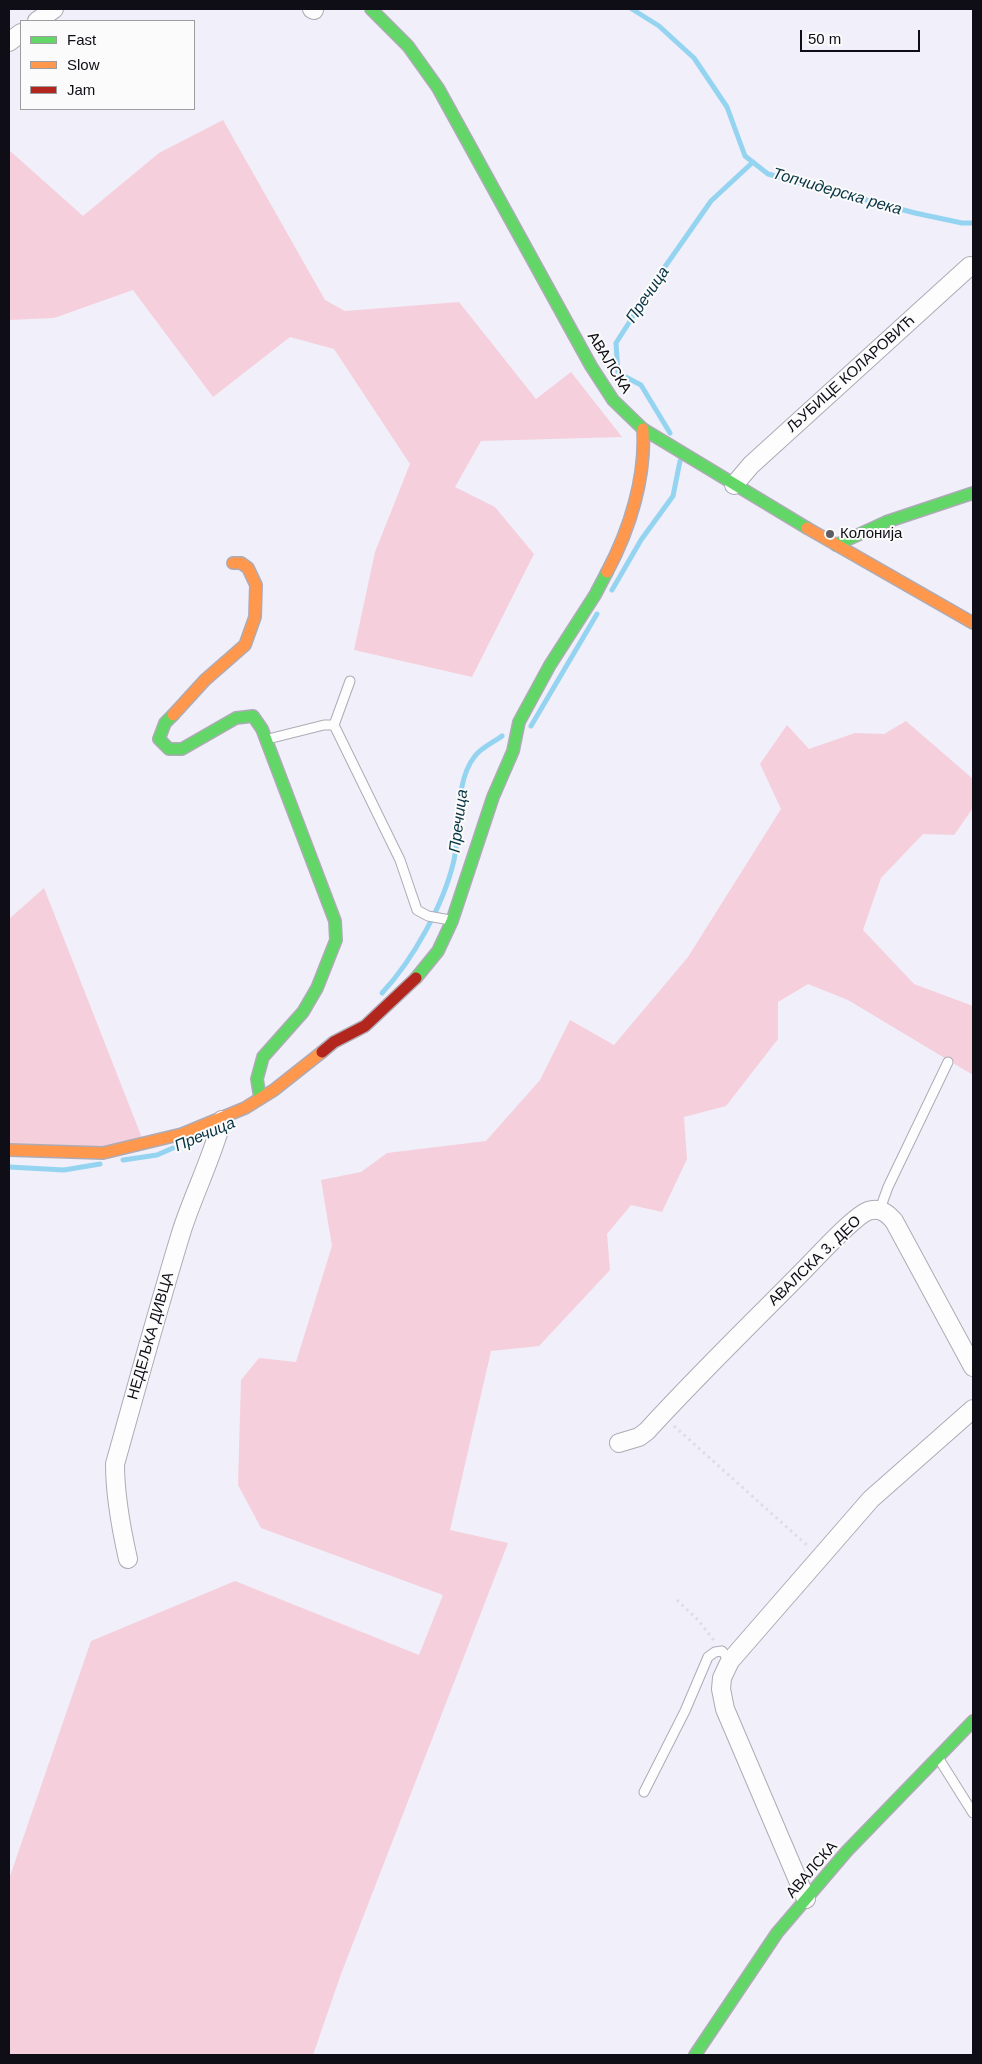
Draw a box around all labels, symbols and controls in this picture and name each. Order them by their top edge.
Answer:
legend [20,20,195,110]
scale bar [802,20,922,52]
text: 50 m [808,30,841,47]
text: Fast [67,31,96,48]
text: Slow [67,56,100,73]
text: Jam [67,81,95,98]
water label: Топчидерска река [770,164,904,220]
water label: Пречица [622,263,674,327]
street label: ЉУБИЦЕ КОЛАРОВИЋ [783,312,919,436]
street label: АВАЛСКА [583,329,635,397]
place label: Колонија [840,525,902,543]
marker: Колонија [824,528,836,540]
water label: Пречица [446,788,472,854]
water label: Пречица [172,1114,238,1156]
street label: АВАЛСКА 3. ДЕО [765,1212,865,1310]
street label: НЕДЕЉКА ДИВЦА [124,1270,178,1402]
street label: АВАЛСКА [782,1838,842,1902]

